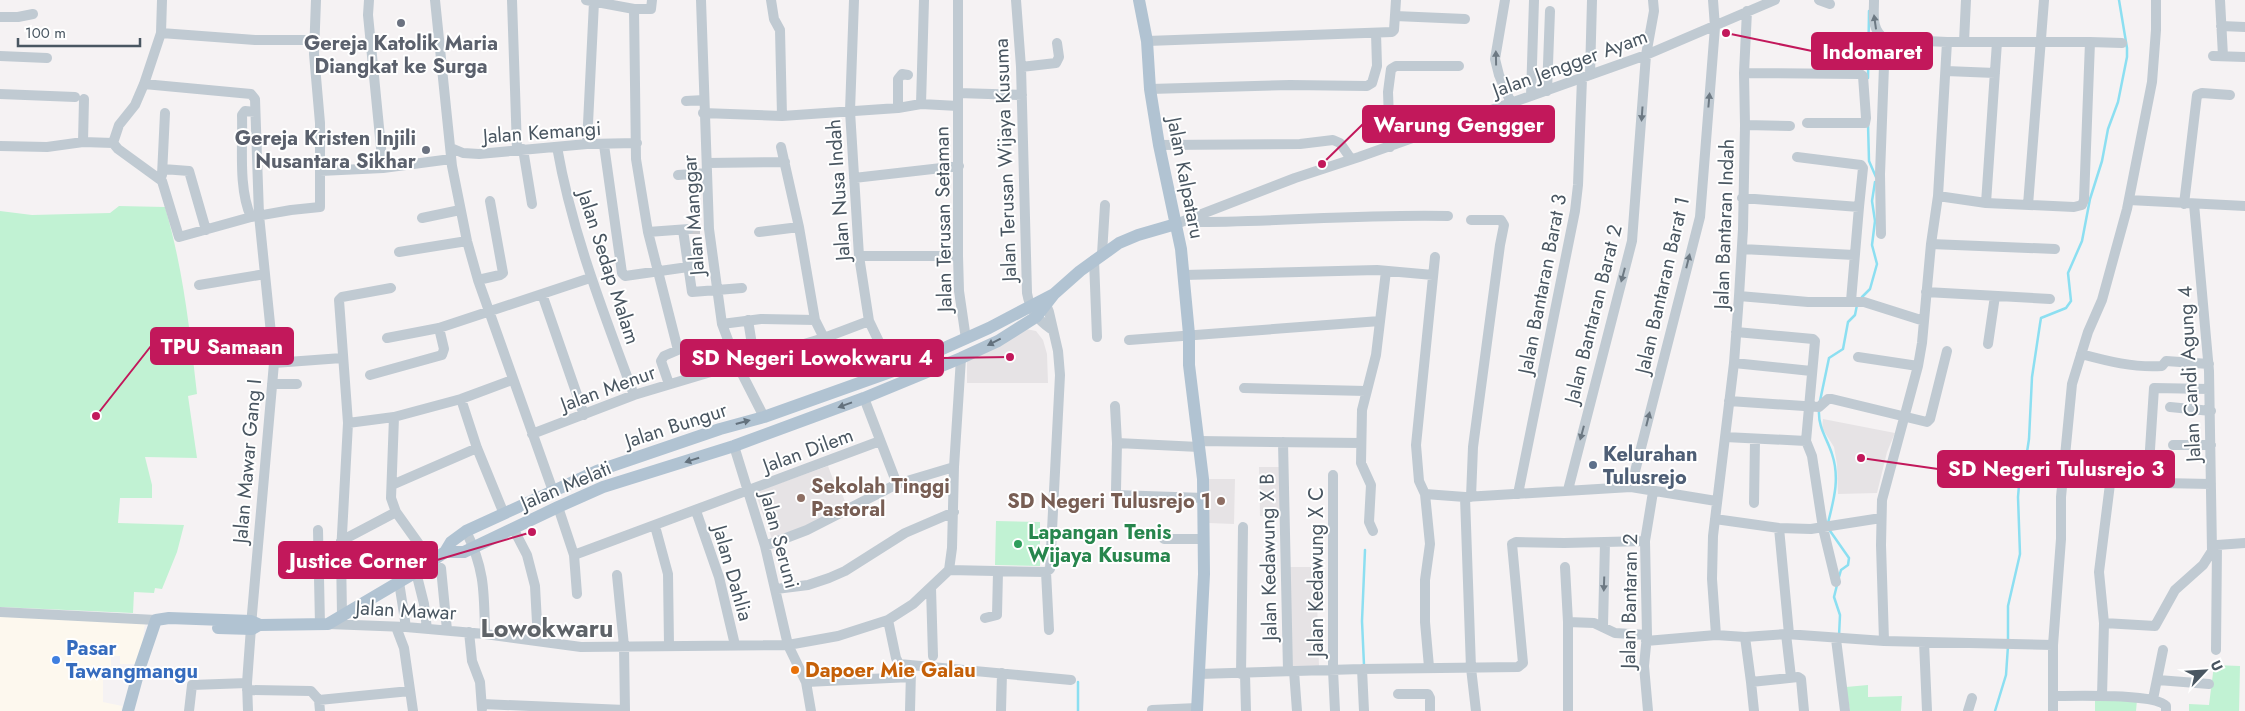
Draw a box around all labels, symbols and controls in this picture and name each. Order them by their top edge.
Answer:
one-way arrow [1871,13,1879,29]
scale bar [18,15,140,47]
marker: Gereja Katolik Maria Diangkat ke Surga [395,17,407,29]
text: 100 m [25,22,66,44]
street label: Jalan Jengger Ayam [1486,22,1652,106]
place label: Gereja Katolik Maria Diangkat ke Surga [304,29,498,81]
callout: Indomaret [1812,33,1932,69]
text: Indomaret [1822,37,1922,67]
street label: Jalan Terusan Wijaya Kusuma [987,38,1024,285]
one-way arrow [1492,49,1500,65]
one-way arrow [1705,92,1713,108]
callout: Warung Gengger [1363,106,1554,142]
one-way arrow [1637,107,1645,123]
text: Warung Gengger [1374,110,1545,140]
street label: Jalan Kalpataru [1159,112,1212,241]
street label: Jalan Kemangi [479,114,602,151]
street label: Jalan Nusa Indah [819,118,858,265]
place label: Gereja Kristen Injili Nusantara Sikhar [235,124,417,176]
street label: Jalan Terusan Setaman [927,126,960,315]
street label: Jalan Bantaran Indah [1707,138,1742,313]
marker: Gereja Kristen Injili Nusantara Sikhar [420,144,432,156]
street label: Jalan Manggar [675,154,712,279]
street label: Jalan Sedap Malam [569,184,647,348]
street label: Jalan Bantaran Barat 3 [1510,192,1574,380]
street label: Jalan Bantaran Barat 1 [1627,194,1697,379]
street label: Jalan Bantaran Barat 2 [1557,222,1630,409]
one-way arrow [1685,254,1693,269]
one-way arrow [1619,268,1627,283]
street label: Jalan Candi Agung 4 [2170,285,2209,466]
callout: TPU Samaan [151,328,293,364]
text: TPU Samaan [161,332,283,362]
one-way arrow [987,338,1001,346]
callout: SD Negeri Lowokwaru 4 [681,340,943,376]
text: SD Negeri Lowokwaru 4 [691,343,933,373]
street label: Jalan Menur [554,358,660,420]
street label: Jalan Mawar Gang I [226,378,269,547]
street label: Jalan Bungur [618,395,731,457]
one-way arrow [837,401,852,409]
one-way arrow [1644,411,1652,426]
one-way arrow [736,418,751,426]
street label: Jalan Dilem [756,421,858,481]
one-way arrow [1578,425,1586,440]
place label: Kelurahan Tulusrejo [1603,440,1697,492]
callout: SD Negeri Tulusrejo 3 [1938,451,2174,487]
street label: Jalan Melati [514,453,616,519]
text: SD Negeri Tulusrejo 3 [1948,454,2164,484]
one-way arrow [684,456,699,464]
marker: Kelurahan Tulusrejo [1587,459,1599,471]
place label: Sekolah Tinggi Pastoral [811,472,950,524]
street label: Jalan Kedawung X B [1253,473,1285,644]
street label: Jalan Seruni [752,485,806,592]
place label: SD Negeri Tulusrejo 1 [1007,487,1211,516]
street label: Jalan Kedawung X C [1302,487,1331,660]
marker: Sekolah Tinggi Pastoral [795,492,807,504]
marker: SD Negeri Tulusrejo 1 [1215,495,1227,507]
place label: Lapangan Tenis Wijaya Kusuma [1028,518,1171,570]
street label: Jalan Dahlia [704,519,760,624]
street label: Jalan Bantaran 2 [1614,533,1645,672]
marker: Lapangan Tenis Wijaya Kusuma [1012,538,1024,550]
callout: Justice Corner [279,542,437,578]
text: Justice Corner [285,546,427,576]
one-way arrow [1600,576,1608,592]
street label: Jalan Mawar [352,593,457,628]
district label: Lowokwaru [481,610,613,646]
place label: Pasar Tawangmangu [66,634,198,686]
north arrow [2180,646,2230,696]
marker: Pasar Tawangmangu [50,654,62,666]
place label: Dapoer Mie Galau [805,656,976,685]
text: U [2206,657,2228,674]
marker: Dapoer Mie Galau [789,664,801,676]

